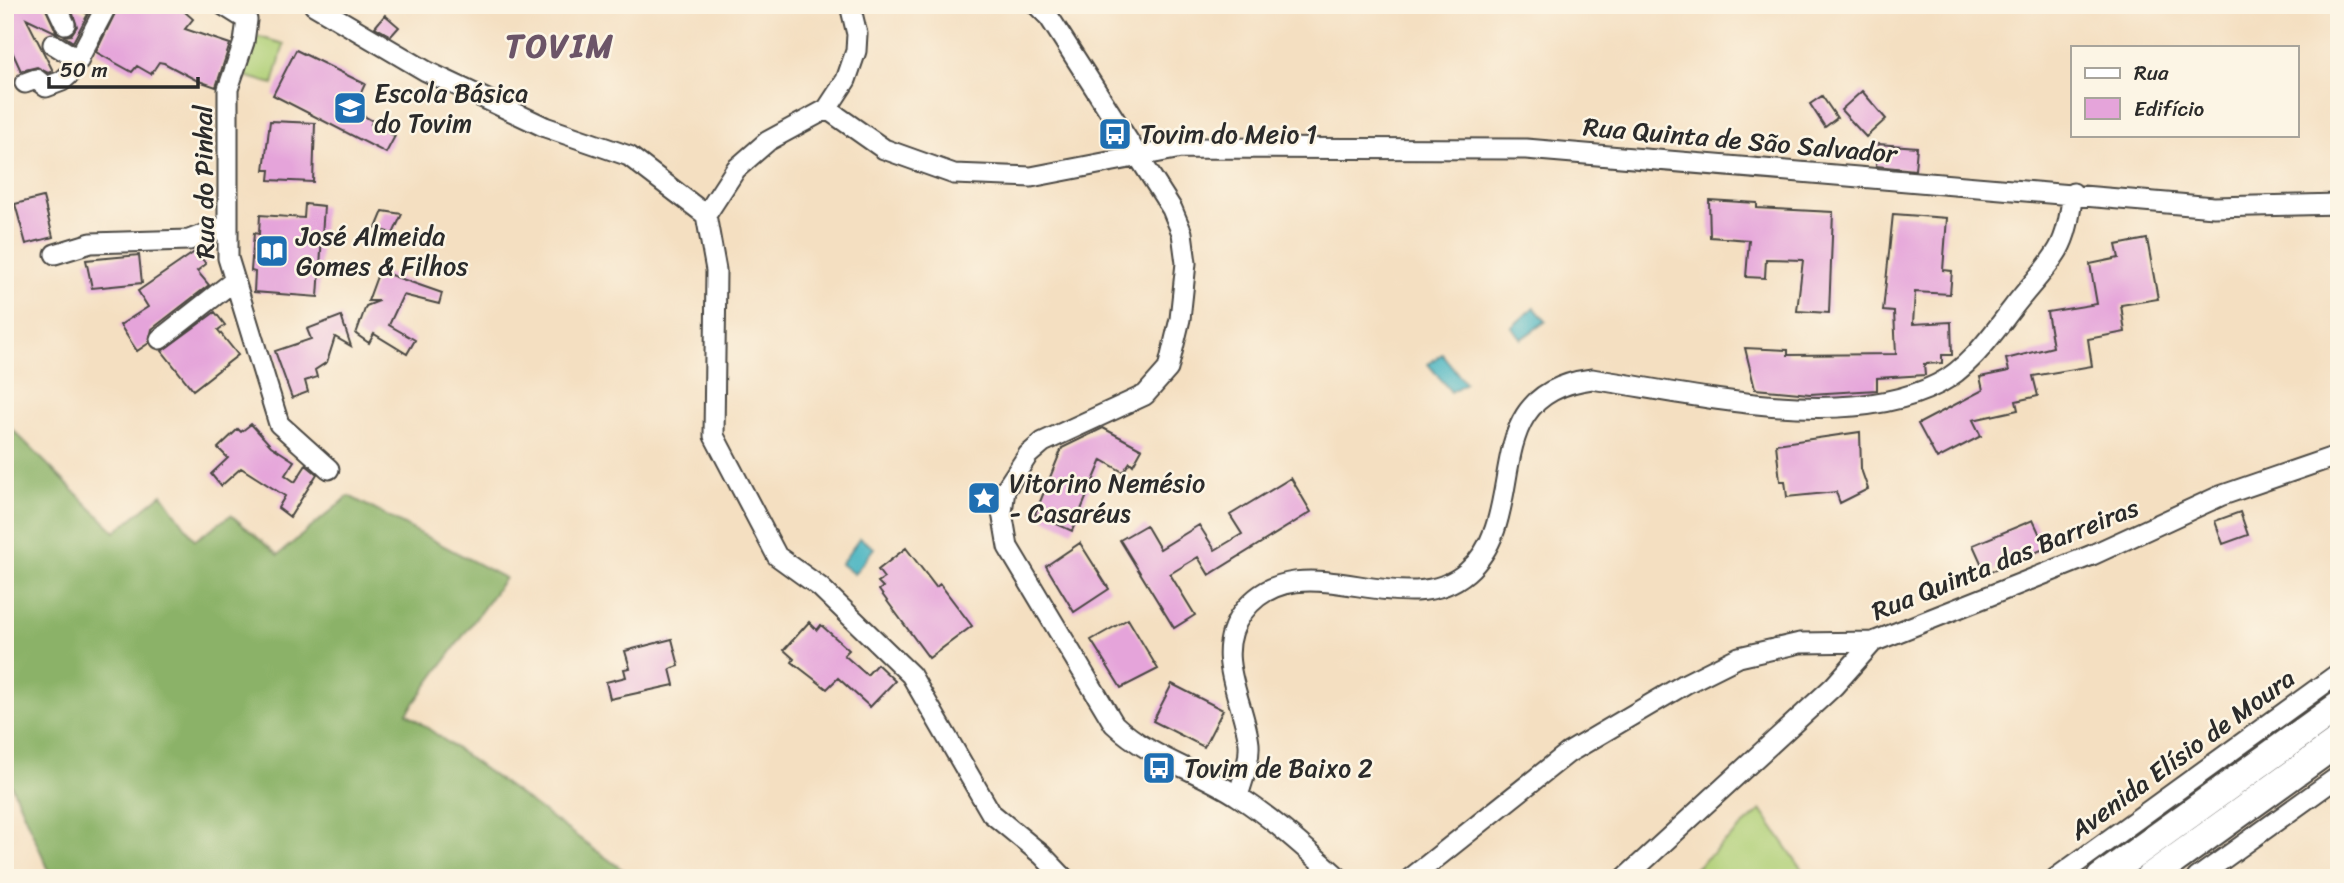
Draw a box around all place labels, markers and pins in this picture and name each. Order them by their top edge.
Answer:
place label: Escola Básica do Tovim [374,70,528,146]
school or university icon: Escola Básica do Tovim [331,89,369,127]
place label: Tovim do Meio 1 [1140,111,1317,157]
bus stop icon: Tovim do Meio 1 [1096,115,1134,153]
place label: José Almeida Gomes & Filhos [295,213,468,289]
library icon: José Almeida Gomes & Filhos [253,232,291,270]
place label: Vitorino Nemésio - Casaréus [1009,460,1205,536]
place icon: Vitorino Nemésio - Casaréus [965,479,1003,517]
place label: Tovim de Baixo 2 [1184,745,1373,791]
bus stop icon: Tovim de Baixo 2 [1140,749,1178,787]

